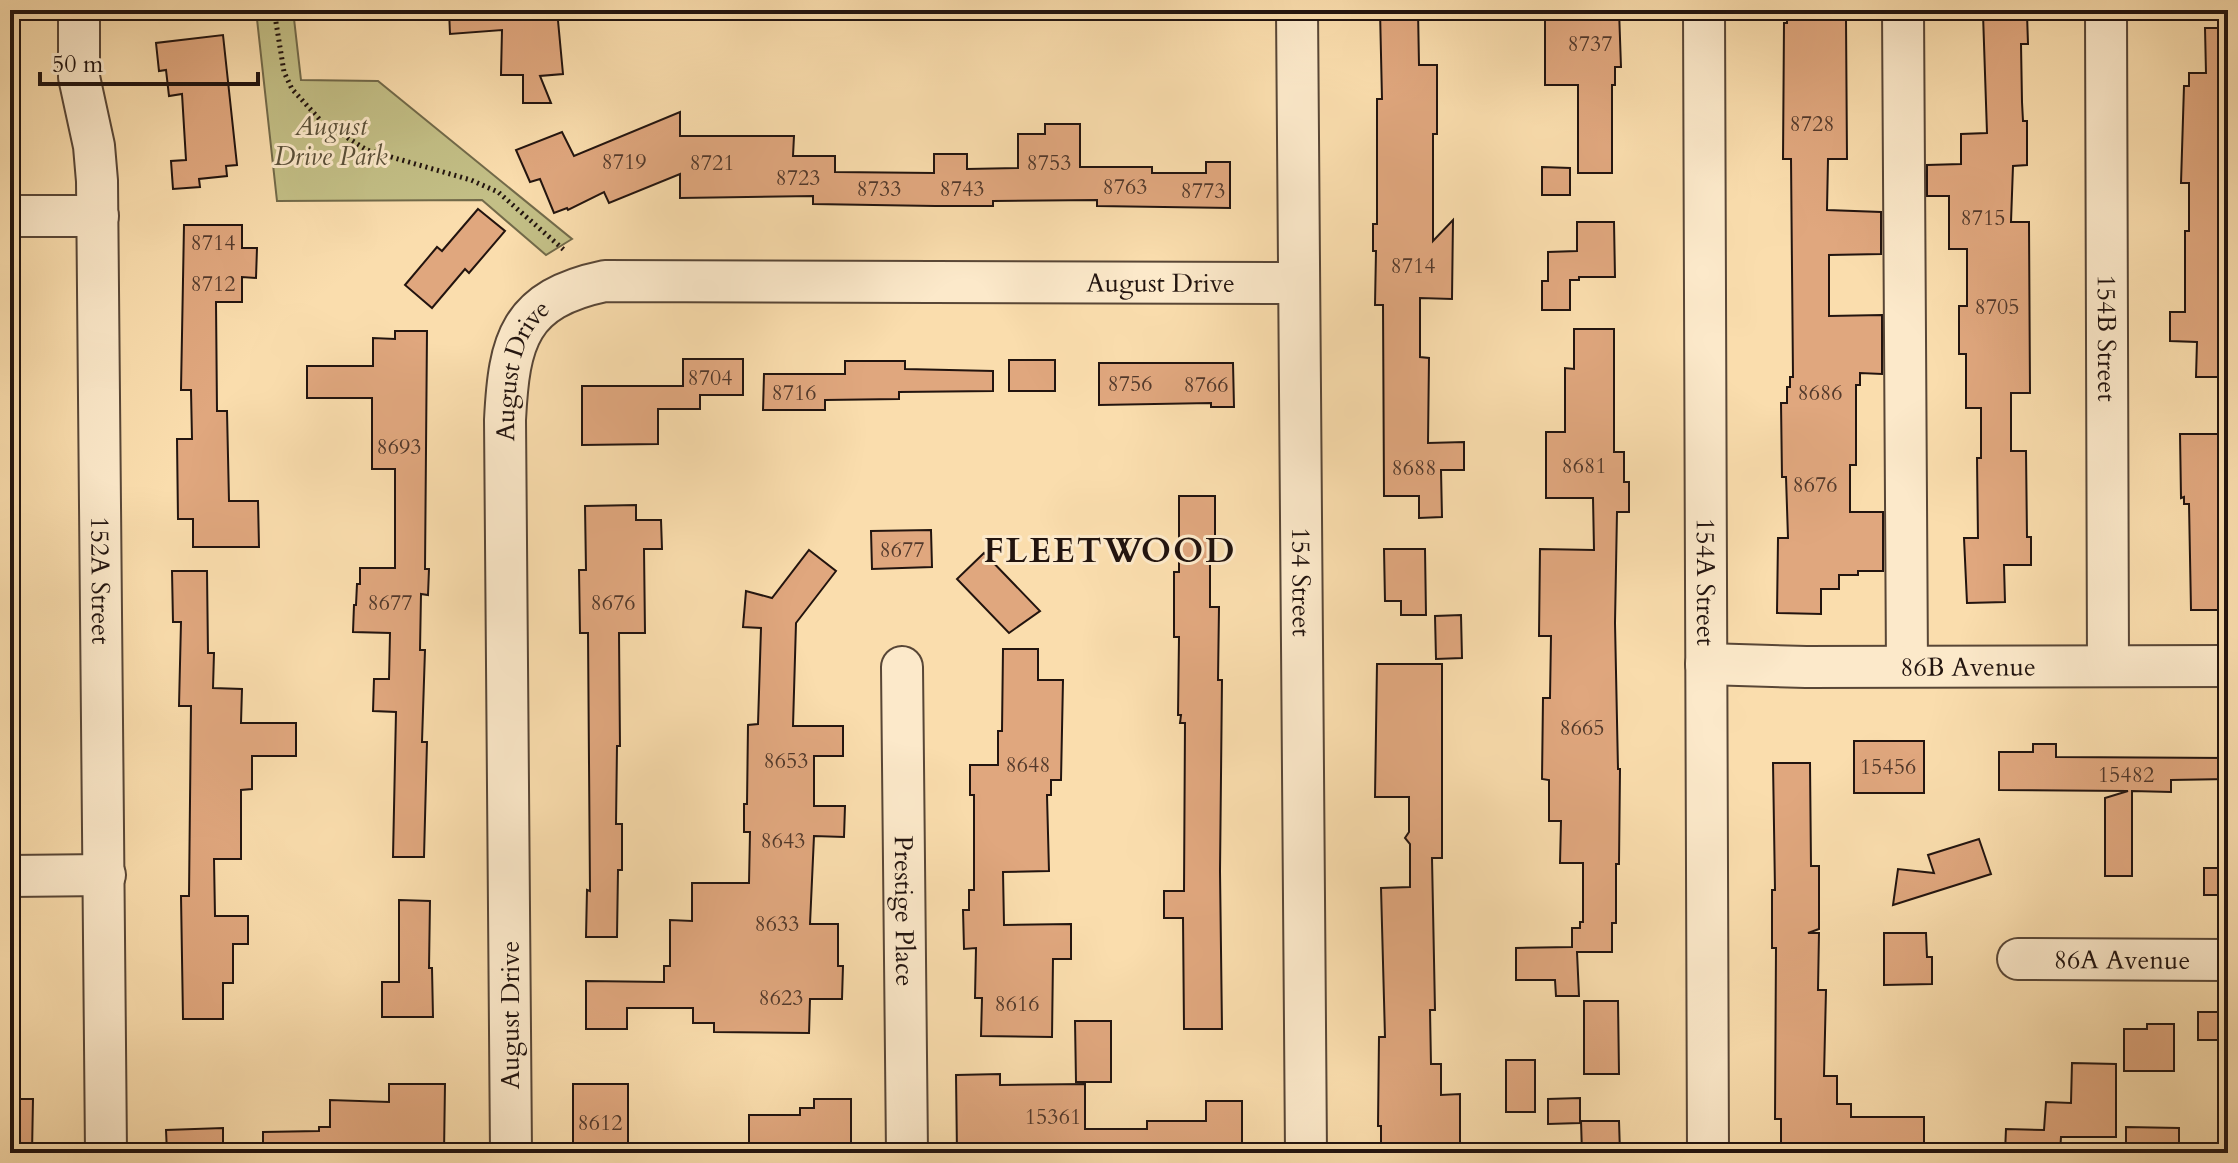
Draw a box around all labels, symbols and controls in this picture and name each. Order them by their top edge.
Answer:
house number: 8737 [1567,29,1613,59]
scale bar [40,36,258,86]
text: 50 m [52,48,104,81]
park label: August Drive Park [274,109,388,174]
house number: 8728 [1789,109,1835,139]
house number: 8719 [601,147,647,177]
house number: 8721 [689,148,735,178]
house number: 8753 [1026,148,1072,178]
house number: 8723 [775,163,821,193]
house number: 8763 [1102,172,1148,202]
house number: 8733 [856,174,902,204]
house number: 8743 [939,174,985,204]
house number: 8773 [1180,176,1226,206]
house number: 8715 [1960,203,2006,233]
house number: 8714 [190,228,236,258]
house number: 8714 [1390,251,1436,281]
street label: August Drive [1086,265,1235,301]
house number: 8712 [190,269,236,299]
street label: 154B Street [2089,274,2124,402]
street label: August Drive [488,291,557,441]
house number: 8705 [1974,292,2020,322]
house number: 8704 [687,363,733,393]
house number: 8756 [1107,369,1153,399]
house number: 8766 [1183,370,1229,400]
house number: 8716 [771,378,817,408]
house number: 8686 [1797,378,1843,408]
house number: 8693 [376,432,422,462]
house number: 8681 [1561,451,1607,481]
house number: 8688 [1391,453,1437,483]
house number: 8676 [1792,470,1838,500]
street label: 152A Street [82,516,118,644]
street label: 154A Street [1688,518,1723,646]
street label: 154 Street [1283,527,1319,637]
district label: FLEETWOOD [984,528,1236,574]
house number: 8677 [879,535,925,565]
house number: 8677 [367,588,413,618]
house number: 8676 [590,588,636,618]
street label: 86B Avenue [1900,649,2036,685]
house number: 8665 [1559,713,1605,743]
house number: 8653 [763,746,809,776]
house number: 8648 [1005,750,1051,780]
house number: 15456 [1860,752,1916,782]
house number: 15482 [2098,760,2154,790]
house number: 8643 [760,826,806,856]
street label: Prestige Place [886,835,922,987]
house number: 8633 [754,909,800,939]
street label: August Drive [493,941,528,1089]
street label: 86A Avenue [2054,942,2190,978]
house number: 8623 [758,983,804,1013]
house number: 8616 [994,989,1040,1019]
house number: 15361 [1025,1102,1081,1132]
house number: 8612 [577,1108,623,1138]

